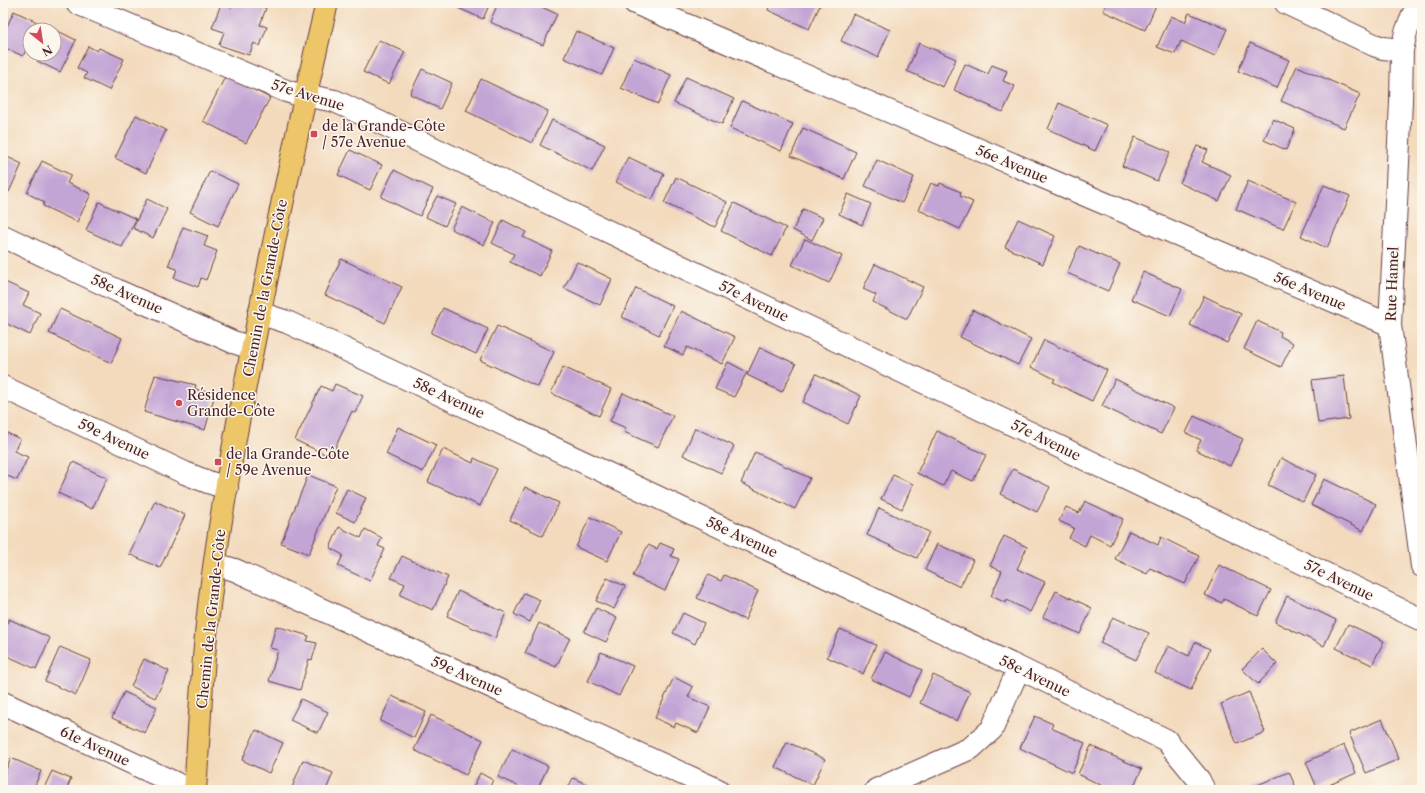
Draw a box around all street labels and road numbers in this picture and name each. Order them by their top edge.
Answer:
street label: 57e Avenue [269,75,347,115]
street label: 56e Avenue [973,141,1051,187]
street label: Chemin de la Grande-Côte [239,198,291,378]
street label: Rue Hamel [1382,246,1402,322]
street label: 56e Avenue [1271,268,1349,314]
street label: 58e Avenue [88,270,166,318]
street label: 57e Avenue [716,276,792,326]
street label: 58e Avenue [410,374,488,422]
street label: 59e Avenue [75,415,153,463]
street label: 57e Avenue [1008,415,1084,465]
street label: 58e Avenue [703,513,781,561]
street label: Chemin de la Grande-Côte [193,528,229,710]
street label: 57e Avenue [1301,555,1377,605]
street label: 58e Avenue [997,651,1074,701]
street label: 59e Avenue [428,652,506,700]
street label: 61e Avenue [57,722,133,770]

